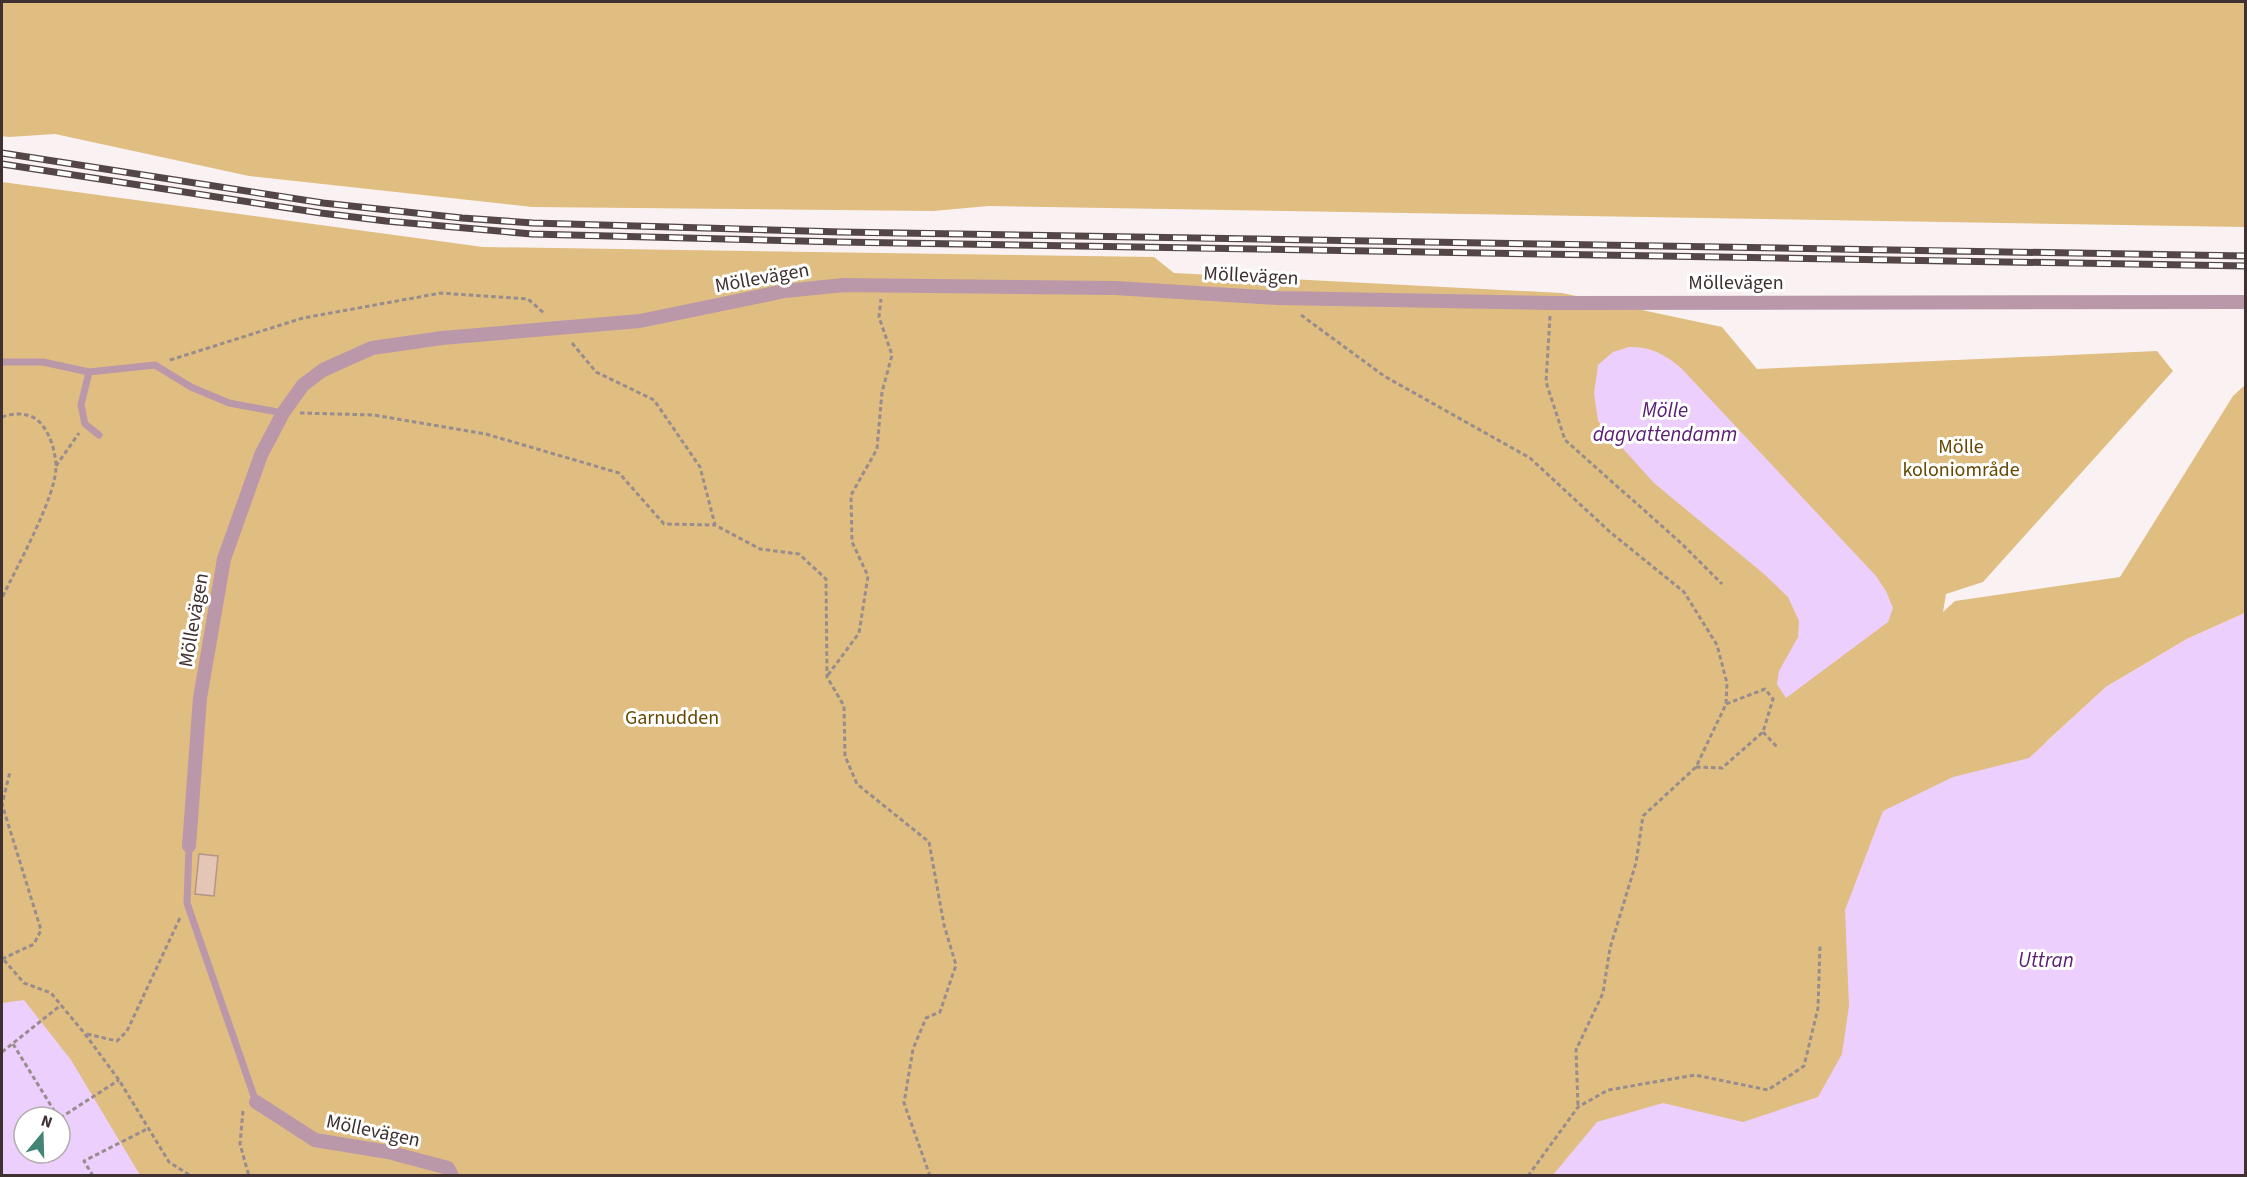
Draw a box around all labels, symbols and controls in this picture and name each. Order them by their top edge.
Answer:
street label: Möllevägen [713,256,811,300]
street label: Möllevägen [1203,260,1299,292]
street label: Möllevägen [1688,269,1784,297]
water label: Mölle dagvattendamm [1593,395,1737,449]
park label: Mölle koloniområde [1902,433,2020,484]
street label: Möllevägen [172,571,216,669]
park label: Garnudden [625,704,719,732]
water label: Uttran [2018,945,2074,975]
north arrow [12,1105,72,1165]
street label: Möllevägen [323,1107,423,1155]
text: N [38,1110,55,1134]

